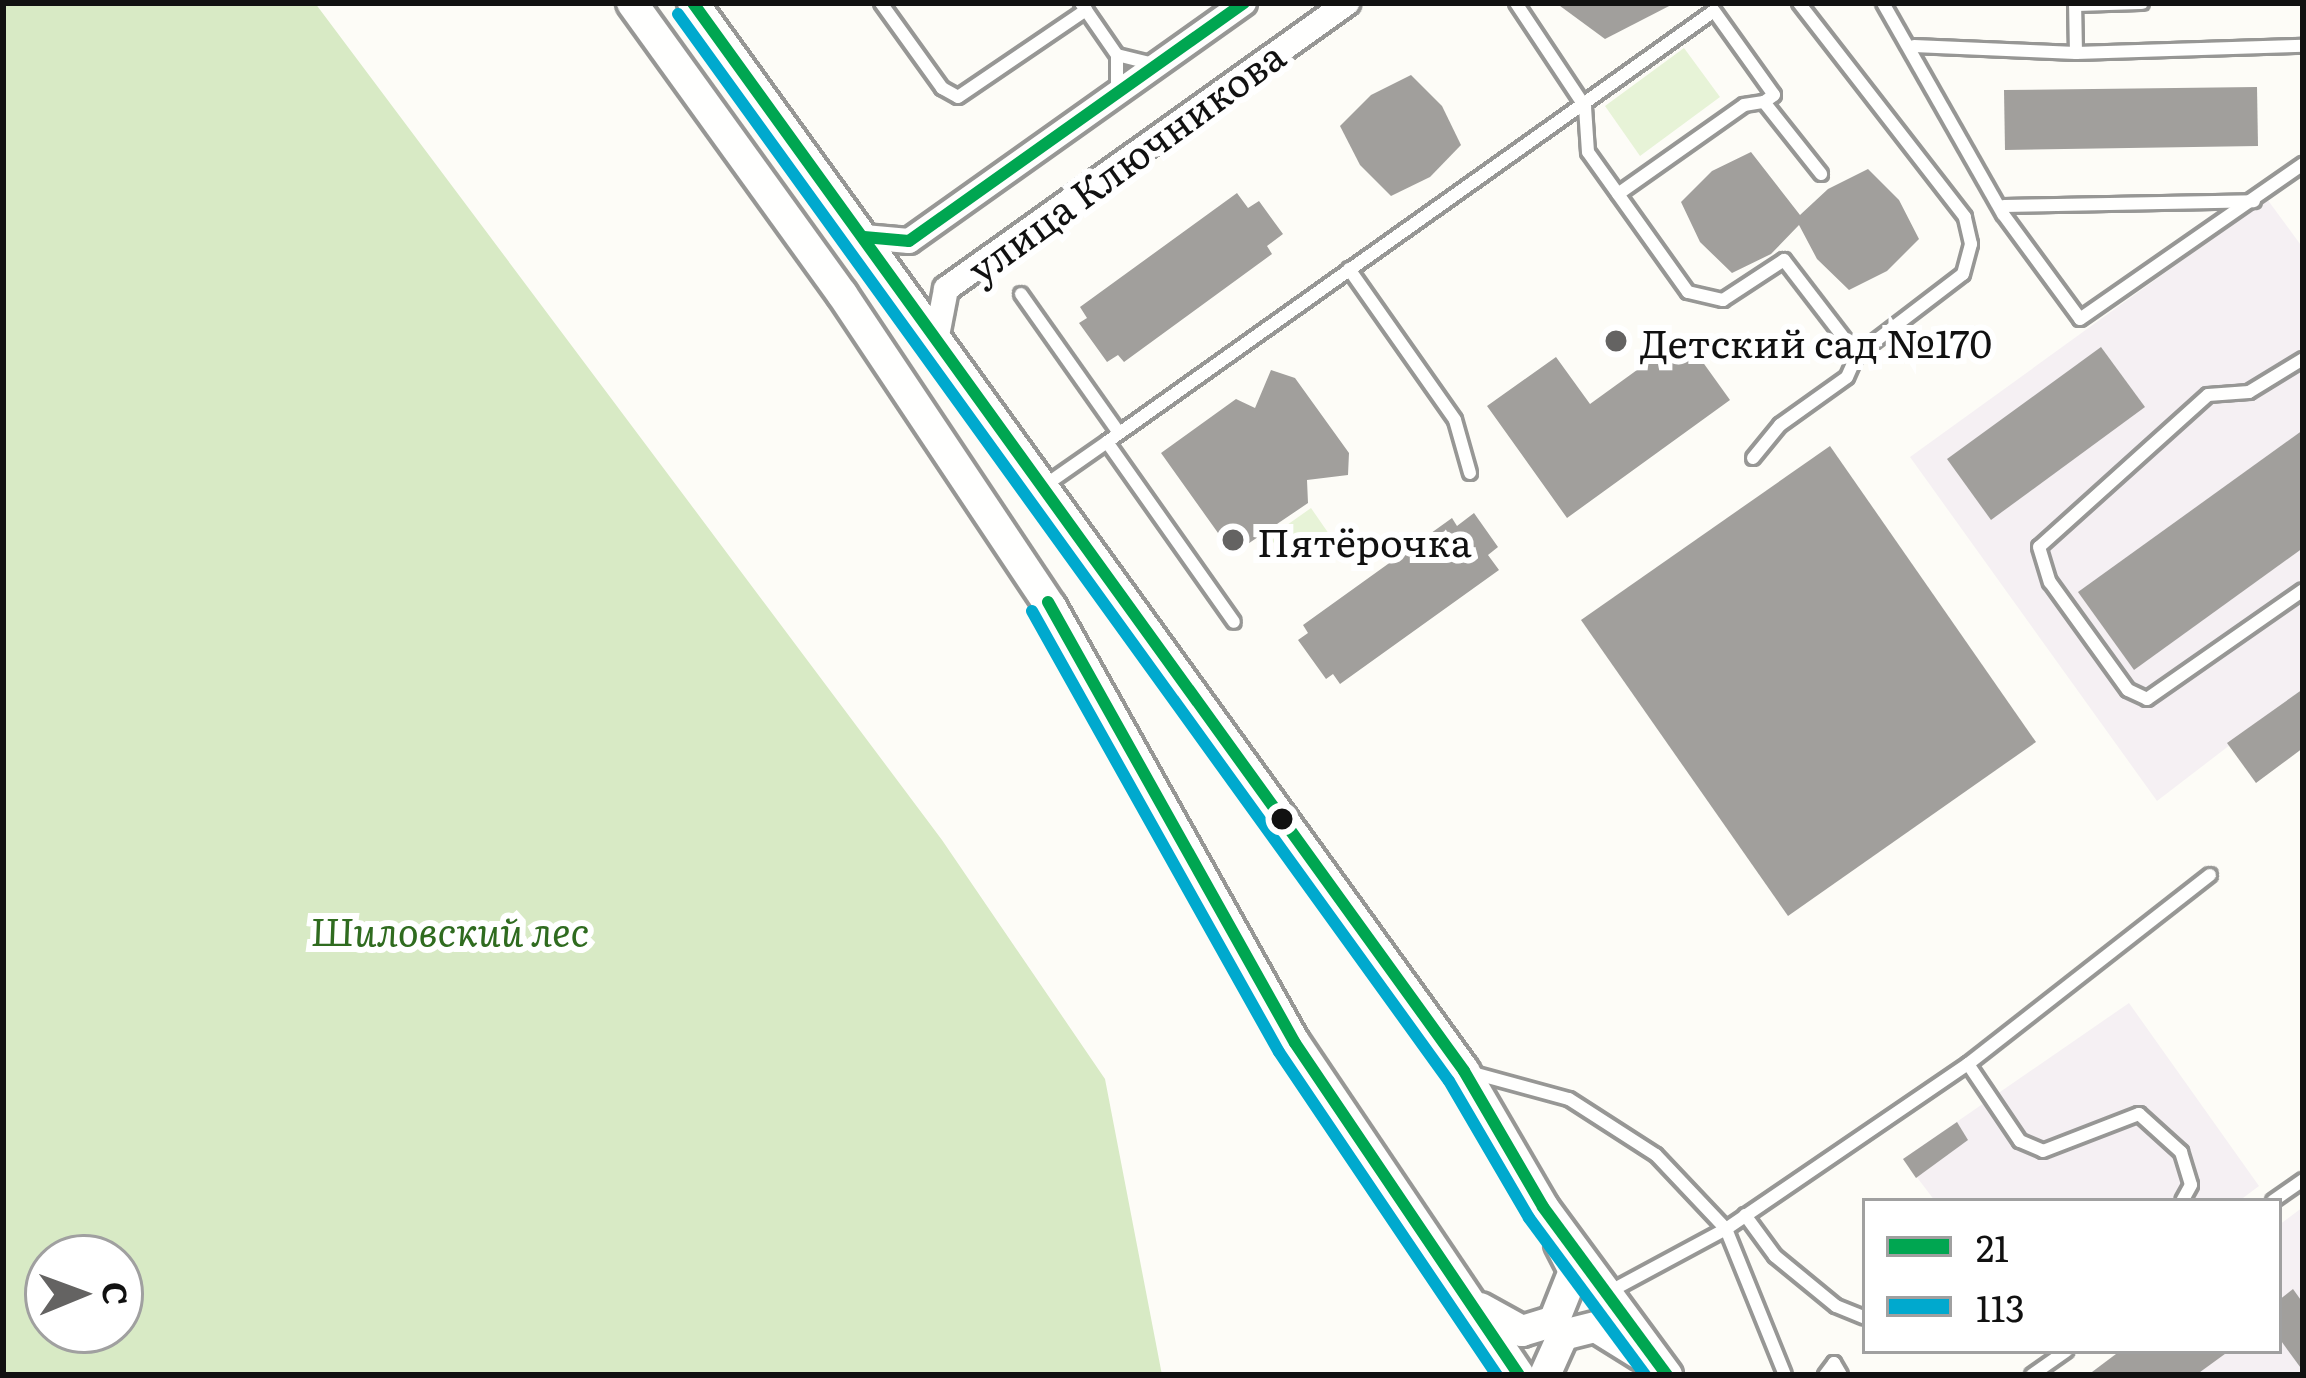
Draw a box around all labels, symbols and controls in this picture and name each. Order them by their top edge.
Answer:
street label: улица Ключникова [958,30,1292,292]
place label: Детский сад №170 [1640,318,1992,364]
marker: Детский сад №170 [1603,328,1629,354]
place label: Пятёрочка [1257,517,1472,563]
marker: Пятёрочка [1220,527,1246,553]
unlabelled marker [1271,808,1293,830]
park label: Шиловский лес [311,906,589,952]
legend [1862,1198,2282,1354]
text: 21 [1976,1220,2009,1273]
north arrow [24,1234,144,1354]
text: 113 [1976,1280,2025,1333]
text: С [93,1281,142,1306]

